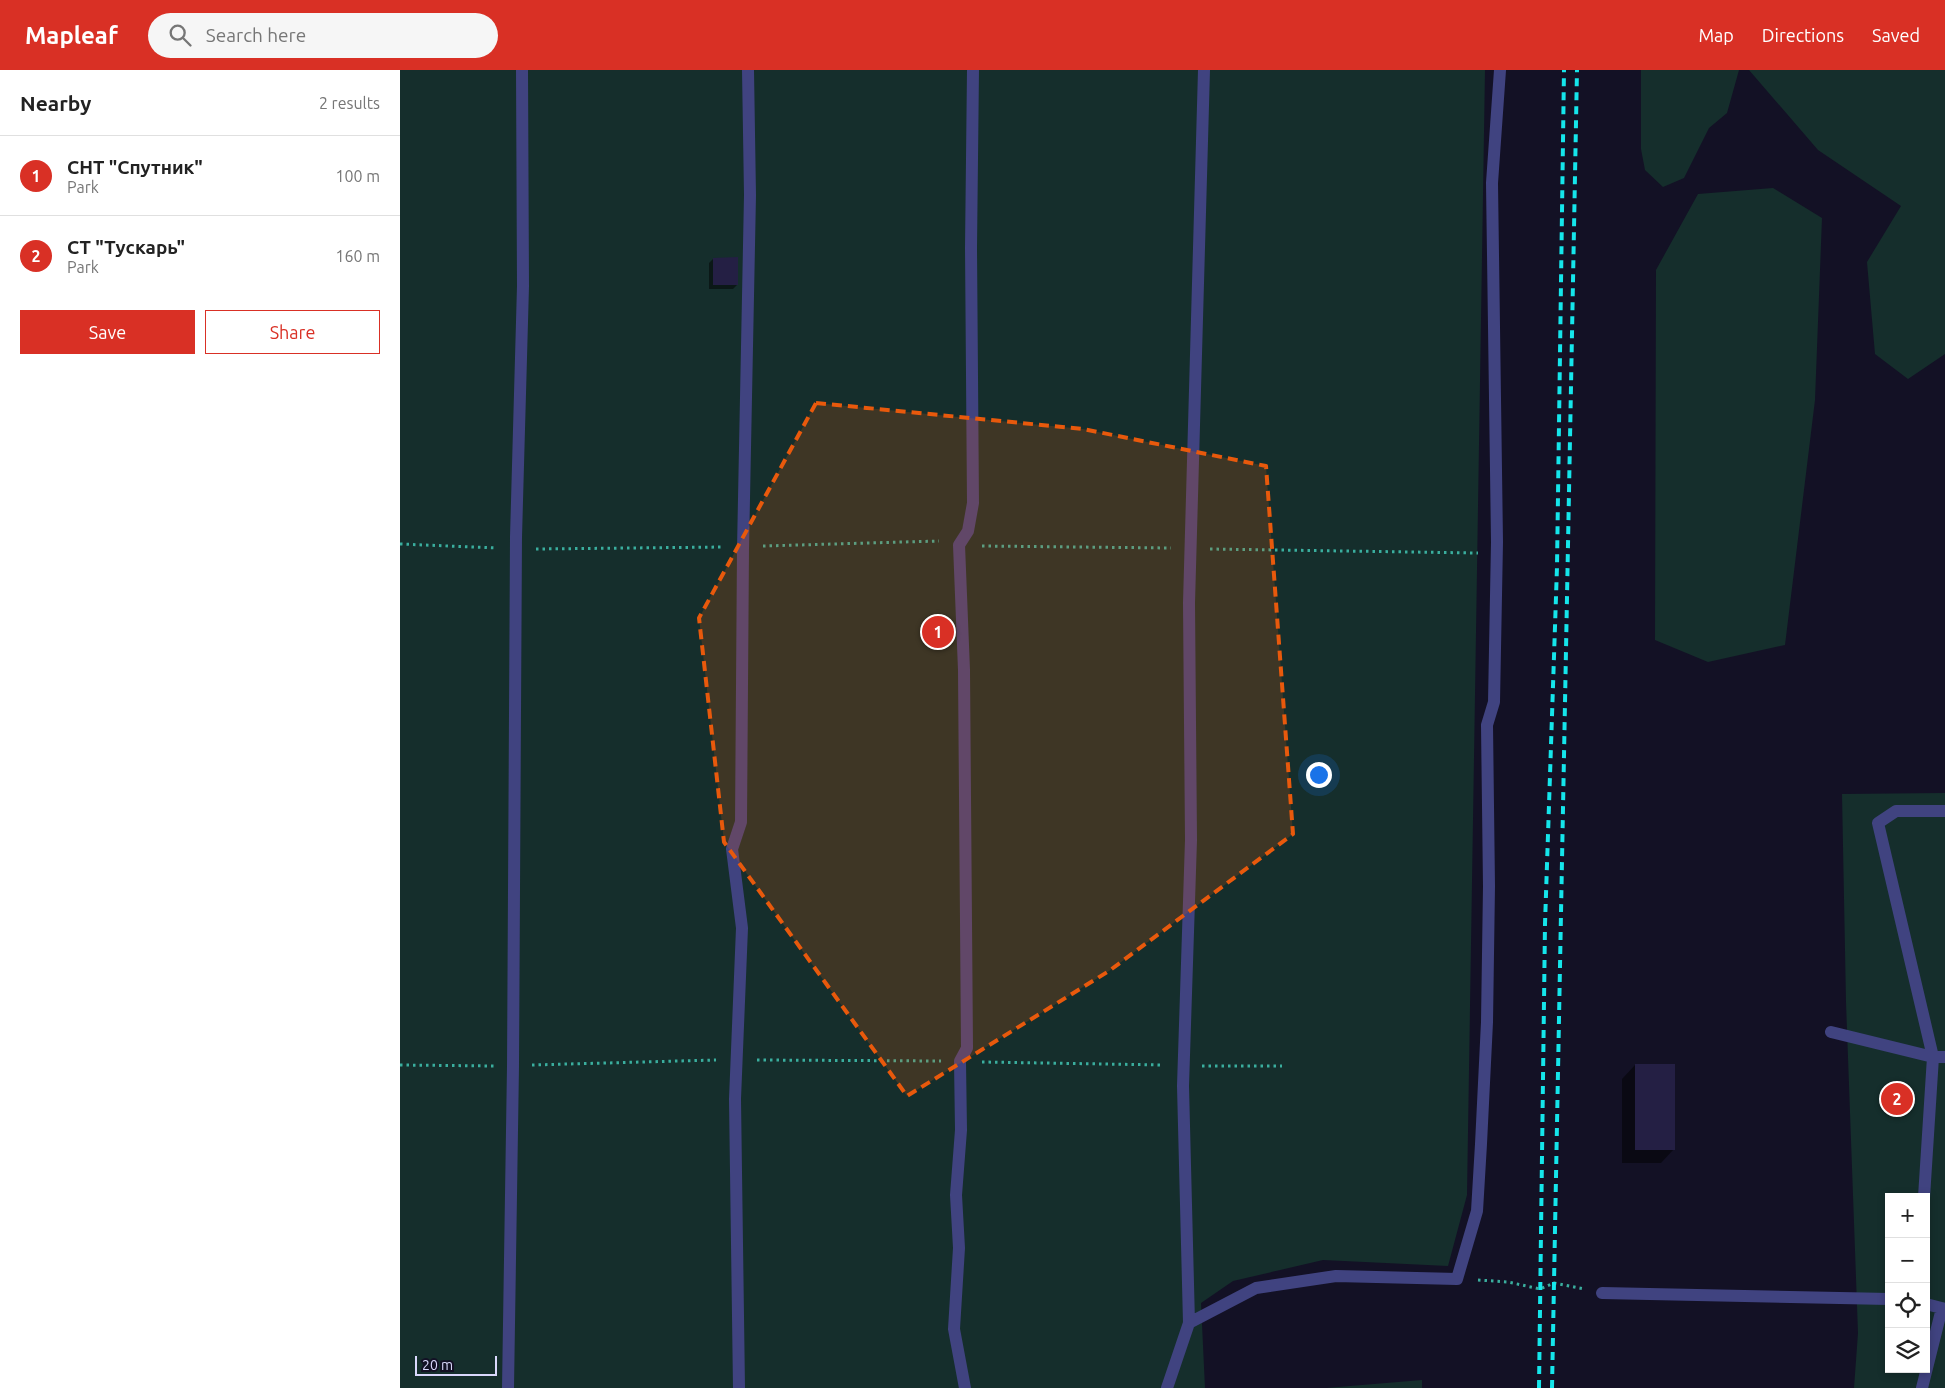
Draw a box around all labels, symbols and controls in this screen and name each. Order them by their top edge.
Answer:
search box [148,13,498,58]
icon: search [166,21,194,49]
text: Mapleaf [25,22,118,49]
text: Search here [206,24,306,46]
text: Map [1698,25,1734,45]
text: Directions [1762,25,1844,45]
text: Saved [1872,25,1920,45]
text: Nearby [20,91,91,115]
text: 2 results [319,94,380,112]
text: СНТ "Спутник" [67,156,203,178]
text: 1 [31,167,41,185]
text: 100 m [335,167,380,185]
text: Park [67,178,99,196]
text: СТ "Тускарь" [67,236,185,258]
text: 2 [31,247,41,265]
text: 160 m [335,247,380,265]
text: Park [67,258,99,276]
button: Save [20,310,195,354]
button: Share [205,310,380,354]
pin: 1 [922,613,954,651]
your location [1306,762,1332,788]
pin: 2 [1881,1080,1913,1118]
map controls [1885,1193,1930,1373]
button: + [1885,1193,1930,1238]
button: − [1885,1238,1930,1283]
button: locate [1885,1283,1930,1328]
button: layers [1885,1328,1930,1373]
scale bar [415,1353,498,1376]
text: 20 m [422,1357,453,1373]

